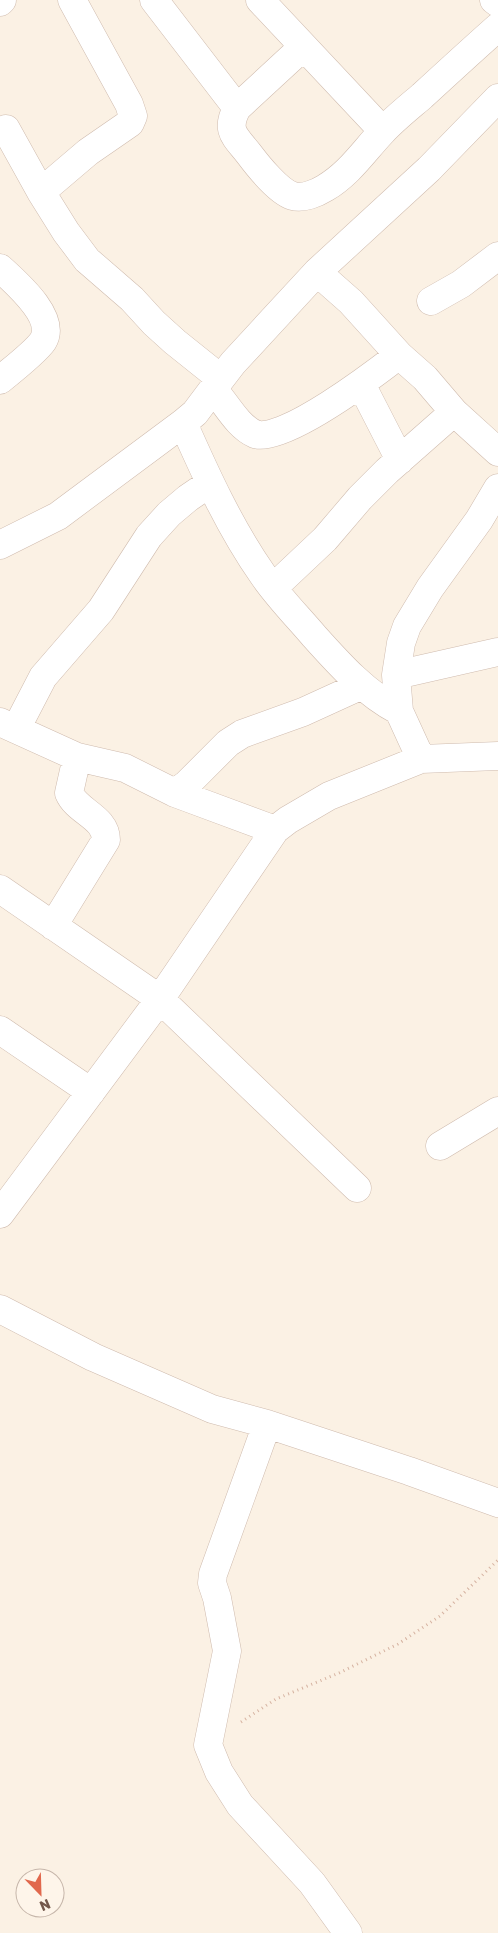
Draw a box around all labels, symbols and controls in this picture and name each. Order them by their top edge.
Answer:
north arrow [15,1868,65,1918]
text: N [37,1895,53,1914]

